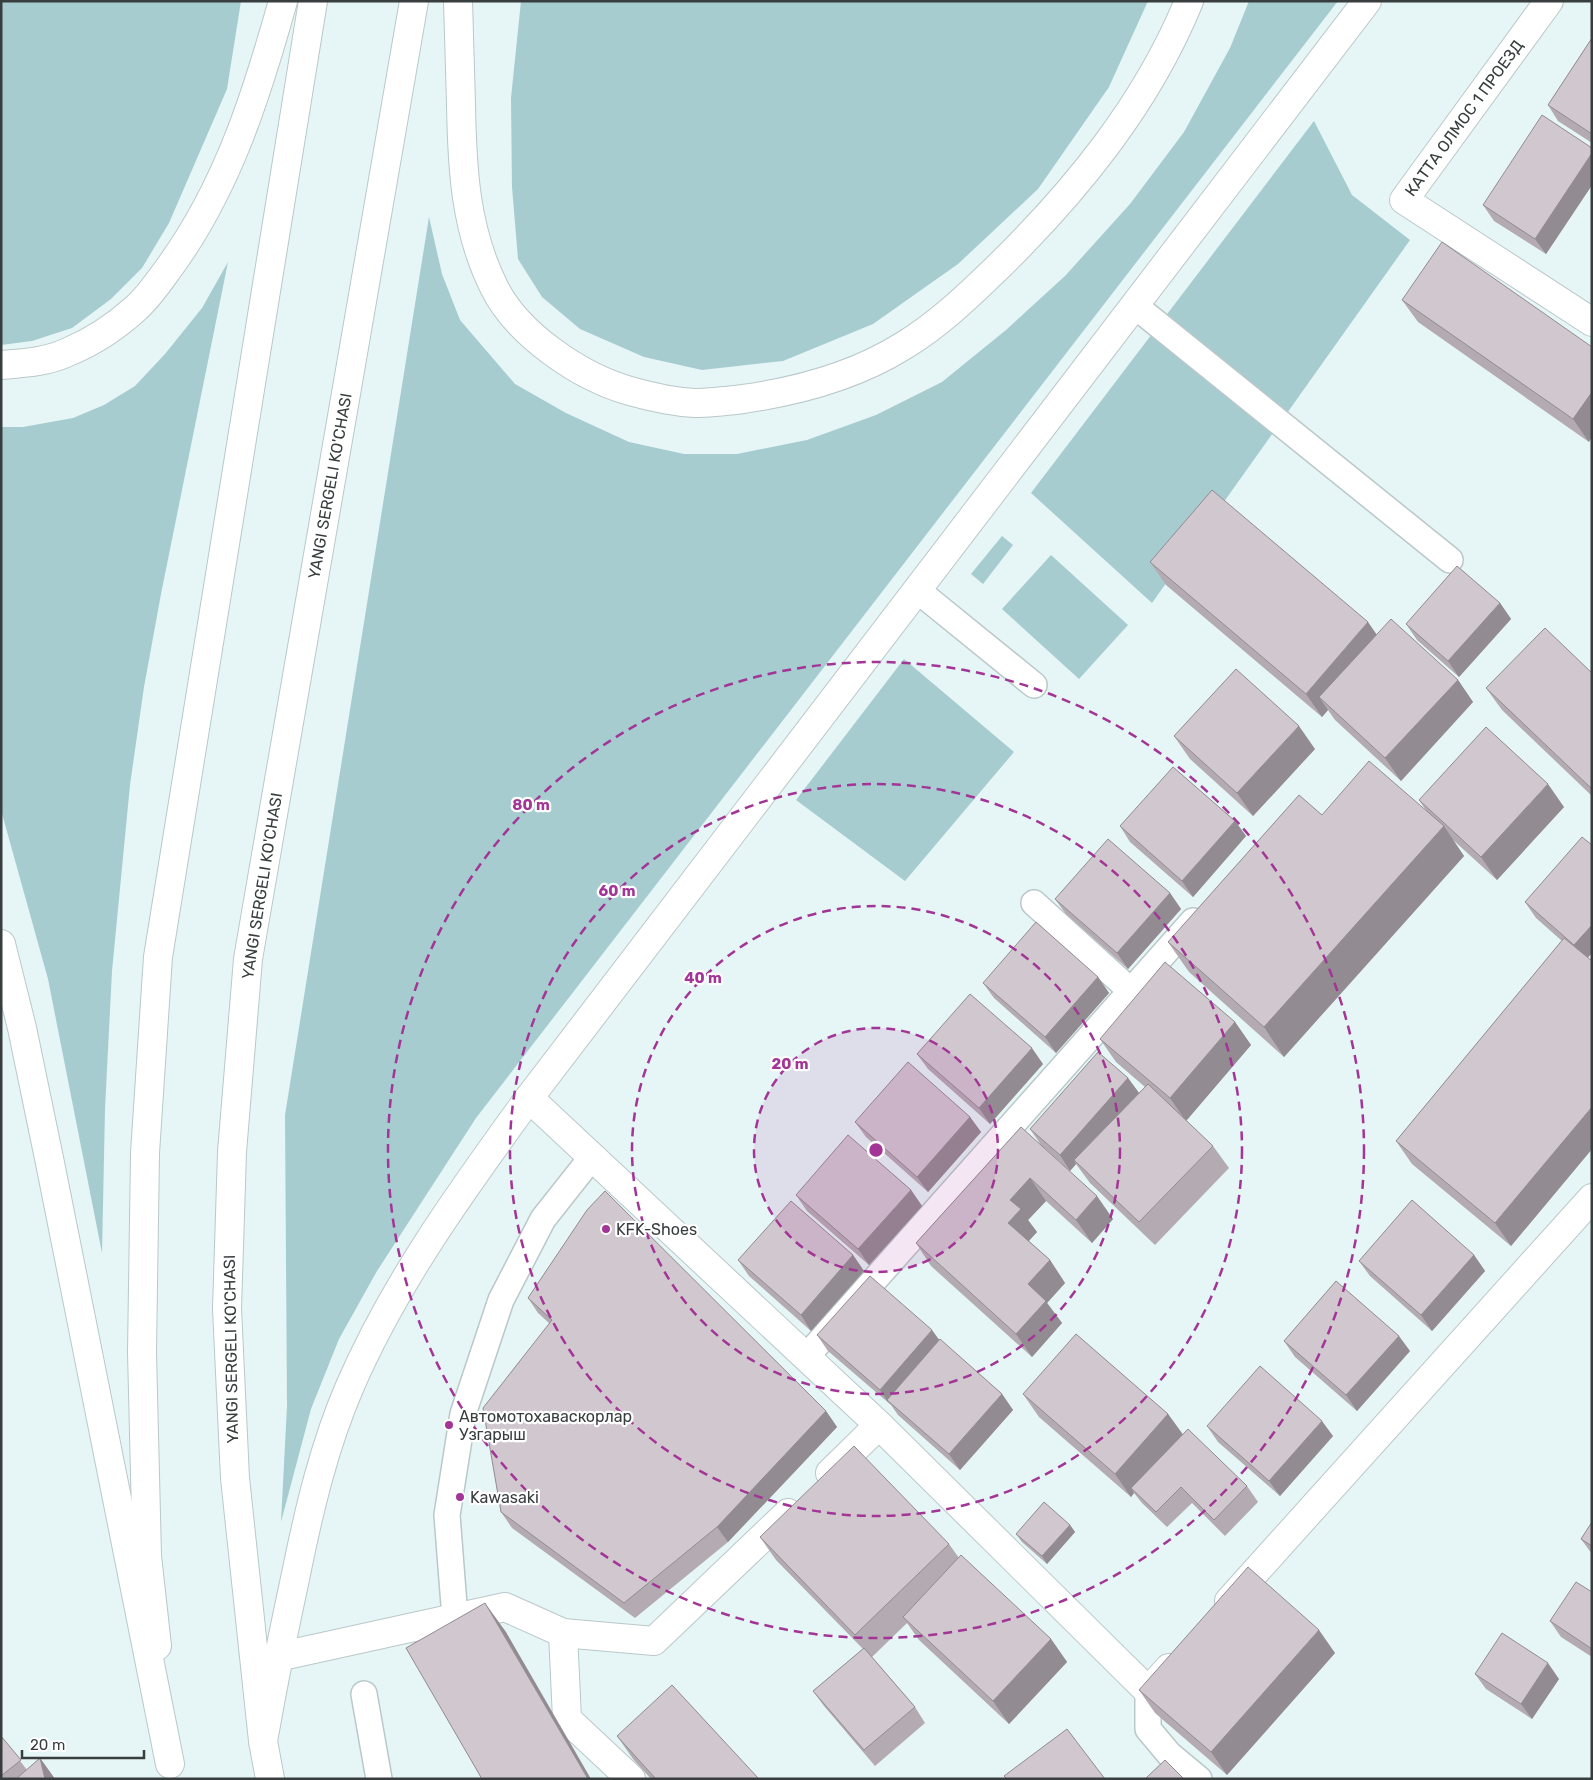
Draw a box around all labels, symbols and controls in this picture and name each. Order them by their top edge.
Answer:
street label: КАТТА ОЛМОС 1 ПРОЕЗД [1401,36,1527,200]
street label: YANGI SERGELI KO'CHASI [304,392,356,580]
street label: YANGI SERGELI KO'CHASI [238,791,286,981]
text: 80 m [512,796,550,814]
text: 60 m [599,882,635,900]
text: 40 m [684,969,722,987]
text: 20 m [772,1055,808,1073]
centre of rings [867,1141,885,1159]
place label: KFK-Shoes [616,1220,697,1239]
marker: KFK-Shoes [600,1223,612,1235]
street label: YANGI SERGELI KO'CHASI [220,1255,242,1443]
place label: Автомотохаваскорлар Узгарыш [459,1407,632,1444]
marker: Автомотохаваскорлар Узгарыш [443,1419,455,1431]
place label: Kawasaki [470,1488,539,1507]
marker: Kawasaki [454,1491,466,1503]
scale bar [22,1728,145,1760]
text: 20 m [30,1736,65,1754]

